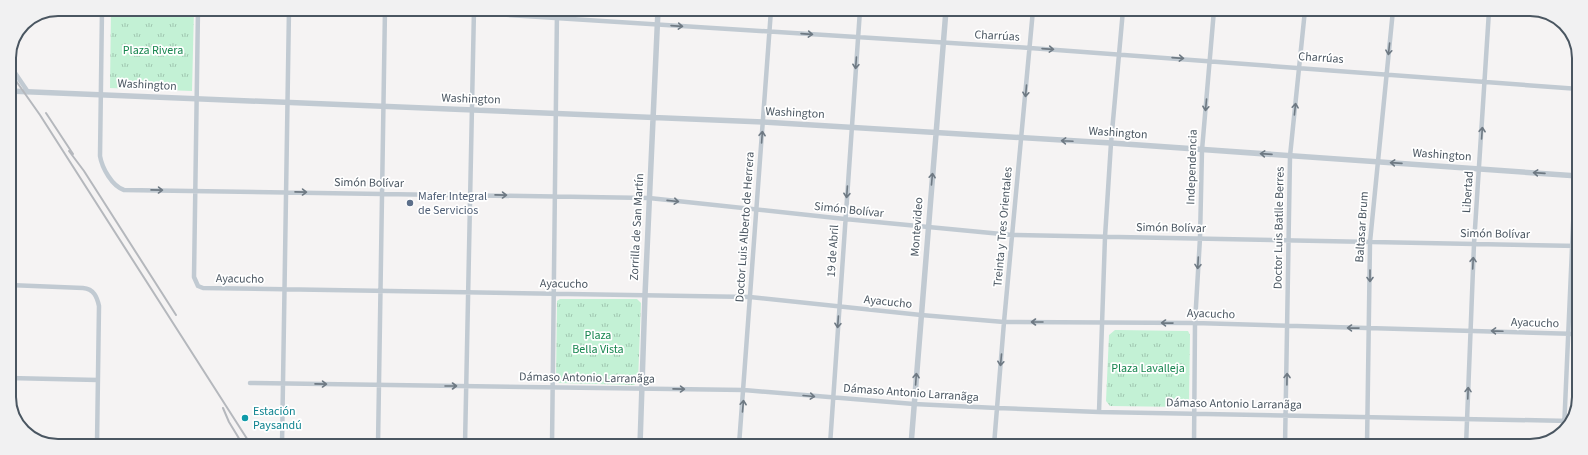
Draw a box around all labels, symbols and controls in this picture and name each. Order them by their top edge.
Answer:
one-way arrow [670,22,683,29]
street label: Charrúas [974,26,1020,46]
one-way arrow [800,31,813,38]
park label: Plaza Rivera [123,42,183,59]
one-way arrow [1385,42,1393,55]
one-way arrow [1041,45,1054,52]
street label: Charrúas [1298,48,1344,68]
one-way arrow [1171,54,1184,61]
one-way arrow [853,56,860,69]
street label: Washington [117,75,177,95]
one-way arrow [1022,84,1029,97]
street label: Washington [441,89,501,109]
one-way arrow [1202,98,1209,111]
street label: Washington [765,103,825,123]
one-way arrow [1291,103,1299,116]
street label: Washington [1088,122,1148,144]
one-way arrow [1478,127,1485,140]
street label: Independencia [1182,129,1202,205]
one-way arrow [759,131,766,144]
one-way arrow [1061,137,1074,144]
street label: Washington [1412,144,1472,166]
street label: Doctor Luis Alberto de Herrera [731,151,759,303]
one-way arrow [1260,151,1273,158]
one-way arrow [1390,160,1403,167]
street label: Treinta y Tres Orientales [989,166,1017,288]
street label: Doctor Luis Batlle Berres [1269,167,1289,289]
one-way arrow [1533,169,1546,176]
street label: Libertad [1458,170,1478,214]
street label: Zorrilla de San Martín [626,173,648,281]
one-way arrow [928,173,935,186]
street label: Simón Bolívar [334,174,405,192]
one-way arrow [843,185,851,198]
one-way arrow [150,186,163,194]
one-way arrow [294,188,307,196]
place label: Mafer Integral de Servicios [418,188,487,219]
one-way arrow [494,191,507,199]
street label: Baltasar Brum [1351,191,1373,263]
one-way arrow [666,197,679,205]
street label: Montevideo [906,197,928,257]
marker: Mafer Integral de Servicios [405,198,415,208]
street label: Simón Bolívar [813,198,885,222]
street label: Simón Bolívar [1136,219,1207,237]
street label: 19 de Abril [823,224,843,278]
street label: Simón Bolívar [1460,225,1531,243]
one-way arrow [1195,256,1202,269]
one-way arrow [1470,257,1477,270]
one-way arrow [1366,269,1374,282]
street label: Ayacucho [216,270,264,288]
street label: Ayacucho [540,275,588,293]
street label: Ayacucho [863,291,913,313]
street label: Ayacucho [1187,305,1235,323]
street label: Ayacucho [1511,314,1559,332]
one-way arrow [834,315,841,328]
one-way arrow [1031,318,1044,326]
one-way arrow [1161,319,1174,327]
one-way arrow [1347,324,1360,331]
park label: Plaza Bella Vista [572,327,624,358]
one-way arrow [1491,328,1504,335]
one-way arrow [998,353,1005,366]
park label: Plaza Lavalleja [1111,360,1185,377]
street label: Dámaso Antonio Larranãga [519,368,655,388]
one-way arrow [913,373,920,386]
one-way arrow [1283,373,1291,386]
one-way arrow [314,380,327,388]
street label: Dámaso Antonio Larranãga [843,380,979,406]
one-way arrow [444,382,457,390]
one-way arrow [672,385,685,393]
one-way arrow [1464,387,1472,400]
one-way arrow [802,392,815,399]
street label: Dámaso Antonio Larranãga [1166,394,1302,414]
one-way arrow [739,400,746,413]
place label: Estación Paysandú [253,403,302,434]
marker: Estación Paysandú [240,413,250,423]

